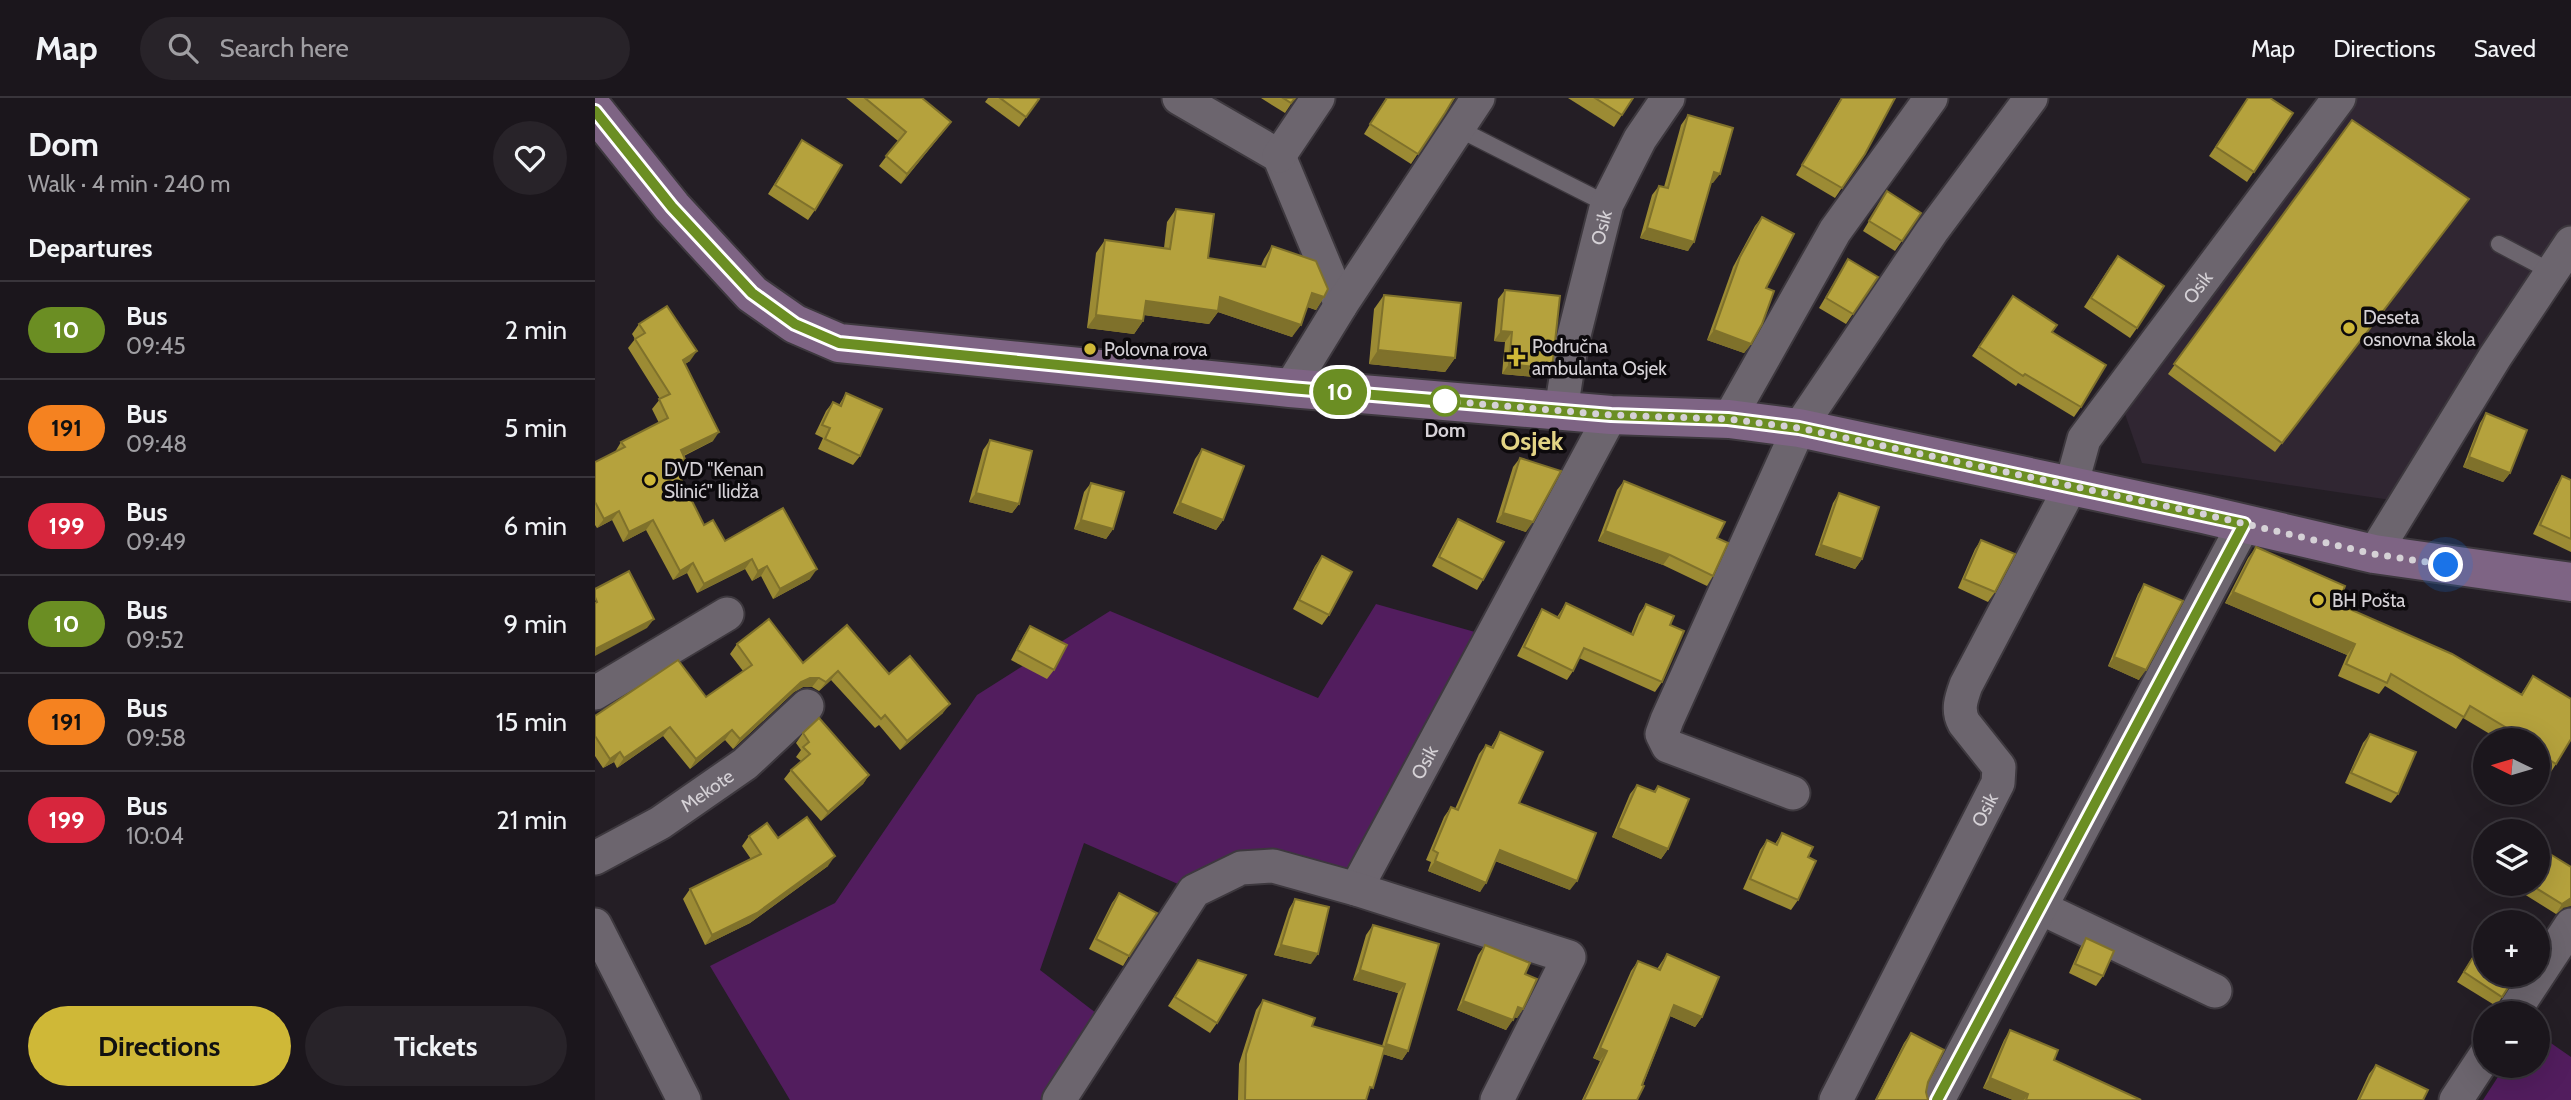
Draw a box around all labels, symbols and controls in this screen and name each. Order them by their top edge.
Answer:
search box [140,17,630,80]
text: Map [35,28,98,68]
icon: search [164,29,202,67]
text: Search here [220,32,349,64]
text: Map [2251,34,2295,63]
text: Directions [2333,34,2436,63]
text: Saved [2474,34,2536,63]
button: heart [493,121,567,195]
text: Dom [28,124,99,164]
text: Walk · 4 min · 240 m [28,170,230,198]
street label: Osik [1586,207,1617,247]
text: Departures [28,232,152,264]
street label: Osik [2178,266,2218,308]
text: Bus [126,300,167,332]
place label: Deseta osnovna škola [2363,306,2476,351]
text: 2 min [505,314,567,346]
text: 10 [54,315,79,344]
marker: Deseta osnovna škola [2341,320,2357,336]
text: 09:45 [126,332,186,360]
place label: Područna ambulanta Osjek [1532,335,1667,380]
place label: Polovna rova [1104,338,1208,361]
marker: Polovna rova [1082,341,1098,357]
marker: Područna ambulanta Osjek [1506,347,1526,367]
line badge: 10 [1309,369,1371,415]
text: 10 [1327,377,1353,406]
marker: Dom [1430,386,1460,416]
text: Bus [126,398,167,430]
text: 5 min [504,412,567,444]
text: 191 [51,413,82,442]
place label: Dom [1425,419,1465,442]
district label: Osjek [1501,425,1564,457]
text: 09:48 [126,430,187,458]
place label: DVD "Kenan Slinić" Ilidža [664,458,764,503]
marker: DVD "Kenan Slinić" Ilidža [642,472,658,488]
text: Bus [126,496,167,528]
text: 6 min [504,510,567,542]
text: 199 [49,511,84,540]
text: 09:49 [126,528,186,556]
your location [2428,547,2463,582]
place label: BH Pošta [2332,589,2406,612]
marker: BH Pošta [2310,592,2326,608]
text: Bus [126,594,167,626]
text: 9 min [504,608,567,640]
text: 10 [54,609,79,638]
text: 09:52 [126,626,184,654]
text: Bus [126,692,167,724]
text: 15 min [496,706,567,738]
text: 191 [51,707,82,736]
text: 09:58 [126,724,186,752]
north arrow [2473,728,2550,805]
map controls [2473,728,2550,1078]
street label: Osik [1406,741,1443,783]
street label: Mekote [676,764,738,817]
street label: Osik [1966,788,2003,831]
text: Bus [126,790,167,822]
text: 21 min [496,804,567,836]
text: 199 [49,805,84,834]
button: layers [2473,819,2550,896]
text: 10:04 [126,822,184,850]
button: + [2473,910,2550,987]
button: − [2473,1001,2550,1078]
button: Directions [28,1006,291,1086]
button: Tickets [305,1006,567,1086]

